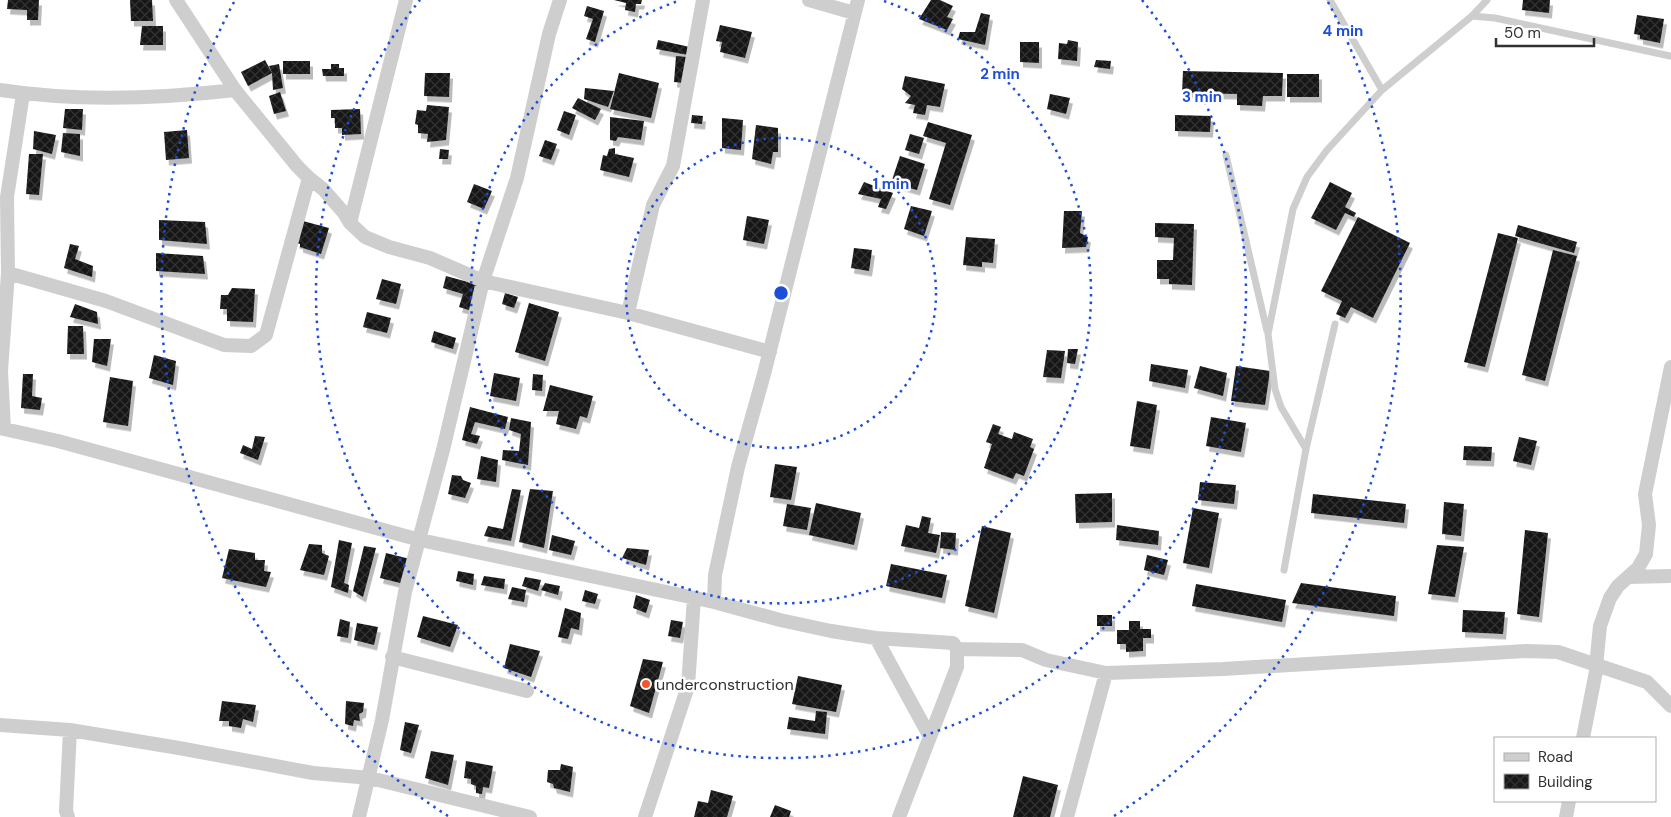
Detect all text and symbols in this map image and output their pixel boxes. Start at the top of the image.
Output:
scale bar [1496,15,1594,47]
text: 4 min [1323,21,1363,41]
text: 50 m [1504,23,1541,43]
text: 2 min [980,64,1020,84]
text: 3 min [1182,87,1222,107]
text: 1 min [873,174,909,194]
centre of rings [772,284,790,302]
place label: underconstruction [656,674,794,695]
marker: underconstruction [640,678,652,690]
legend [1494,737,1656,802]
text: Road [1538,747,1573,767]
text: Building [1538,772,1593,792]

